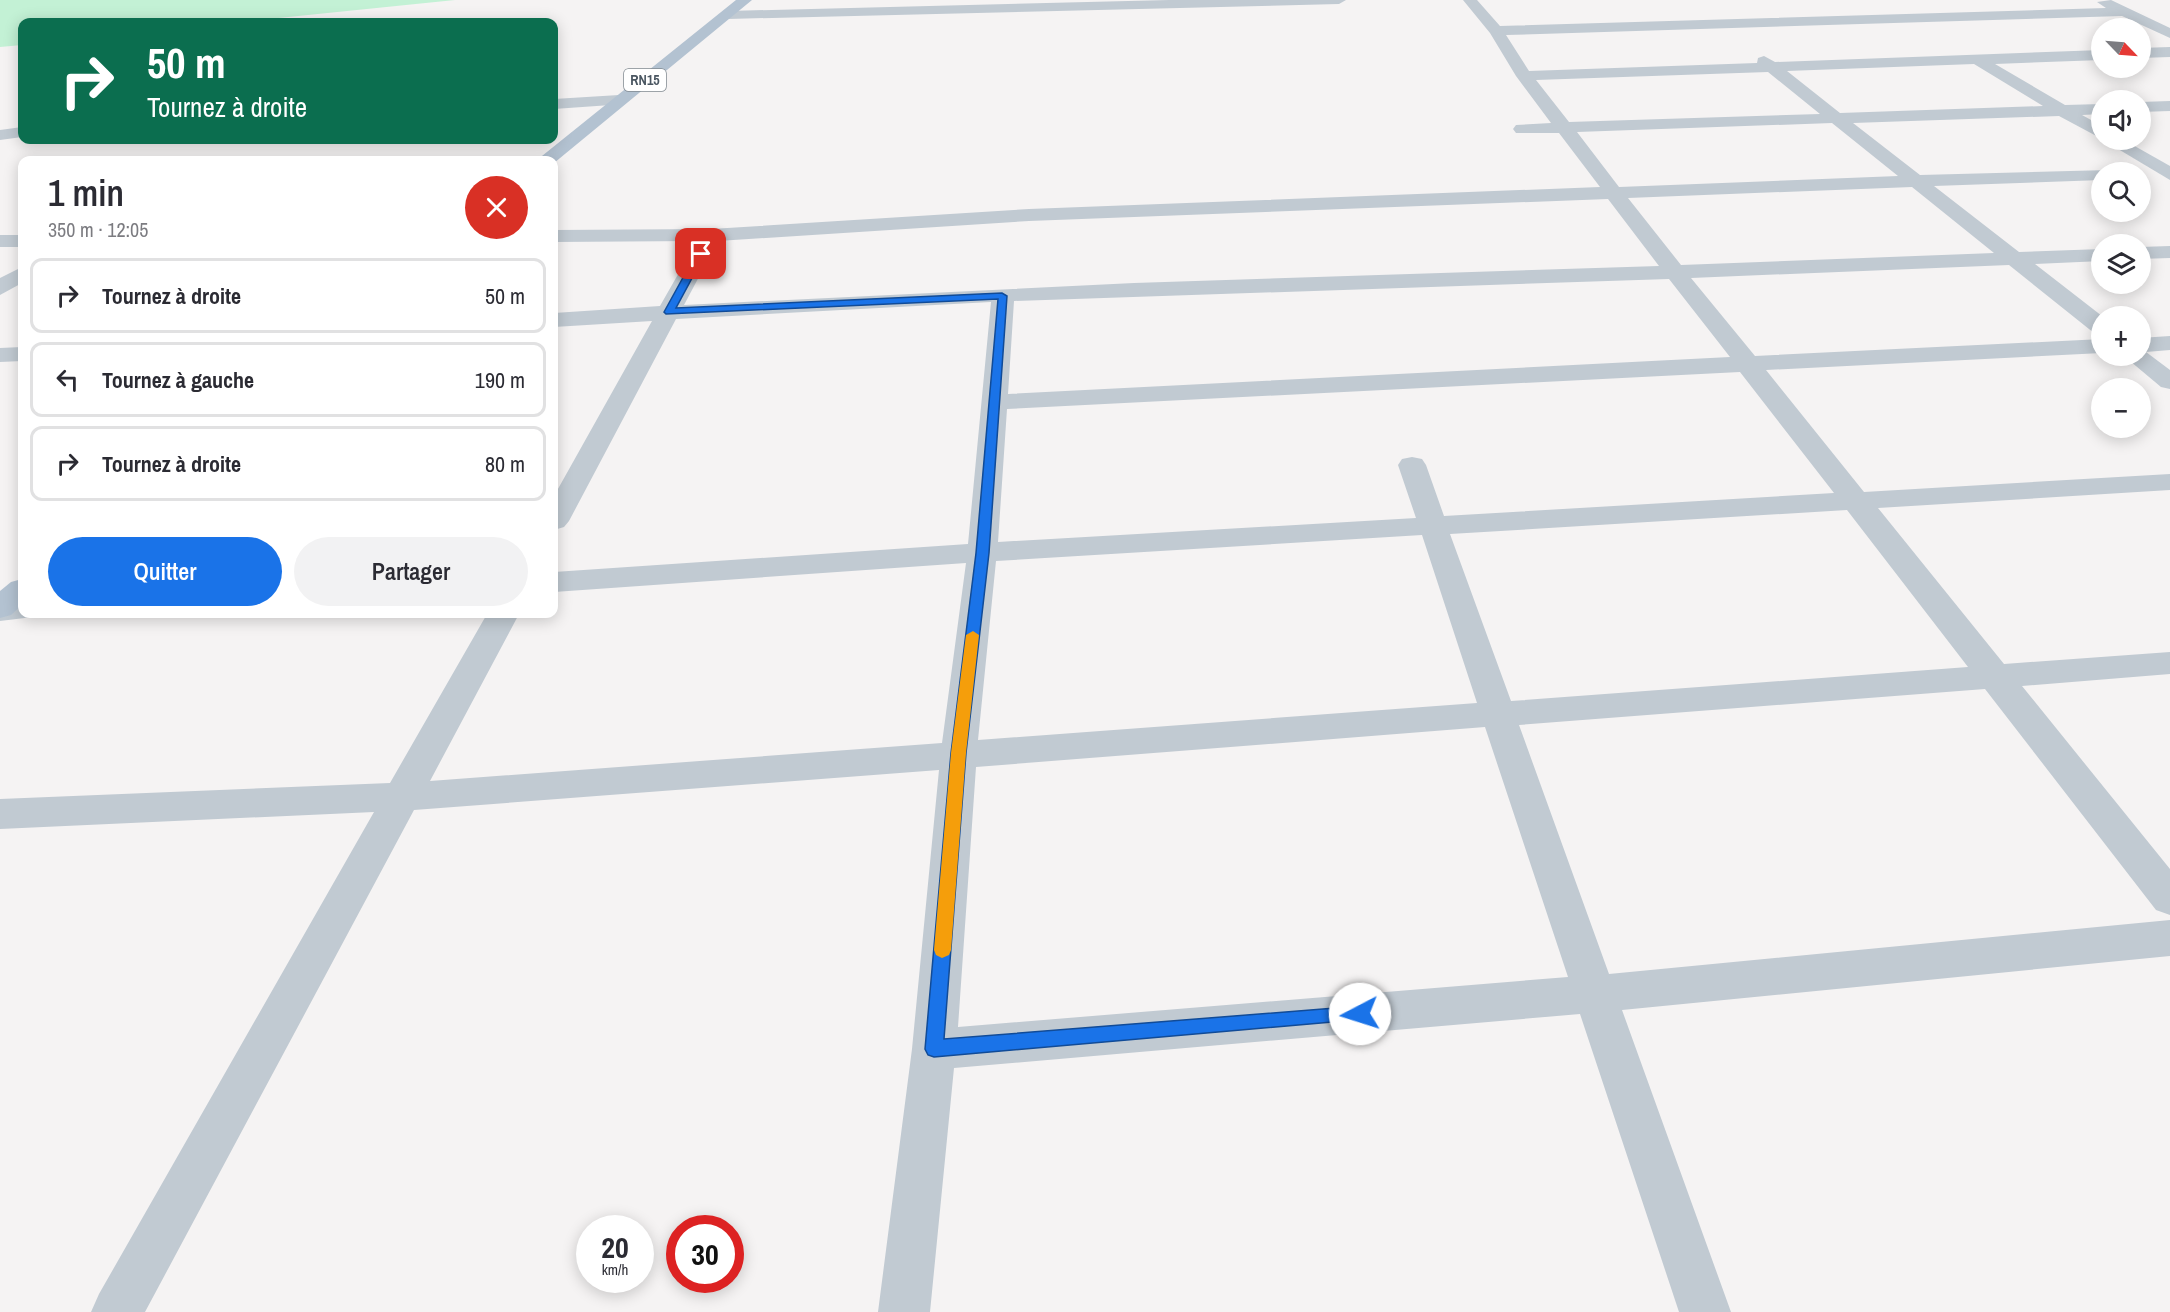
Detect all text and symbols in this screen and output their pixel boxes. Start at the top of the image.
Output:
north arrow [2091,18,2151,78]
map controls [2091,18,2151,438]
text: 50 m [147,35,226,91]
icon: right [48,42,126,120]
road number: RN15 [624,69,666,91]
text: Tournez à droite [147,89,307,125]
button: sound [2091,90,2151,150]
button: search [2091,162,2151,222]
text: 1 min [48,169,124,217]
button: close [465,176,528,239]
text: 350 m · 12:05 [48,216,148,243]
pin [675,228,726,279]
button: layers [2091,234,2151,294]
icon: arrive [684,237,717,270]
icon: right [51,279,84,312]
text: Tournez à droite [102,281,241,311]
text: 50 m [485,281,525,311]
button: + [2091,306,2151,366]
icon: left [51,363,84,396]
text: Tournez à gauche [102,365,254,395]
text: 190 m [475,365,525,395]
button: − [2091,378,2151,438]
icon: right [51,447,84,480]
text: Tournez à droite [102,449,241,479]
text: 80 m [485,449,525,479]
button: Quitter [48,537,282,606]
button: Partager [294,537,528,606]
position arrow [1328,982,1392,1046]
speed limit sign: 30 [666,1215,744,1293]
text: 20 [601,1227,629,1267]
text: km/h [602,1259,628,1280]

